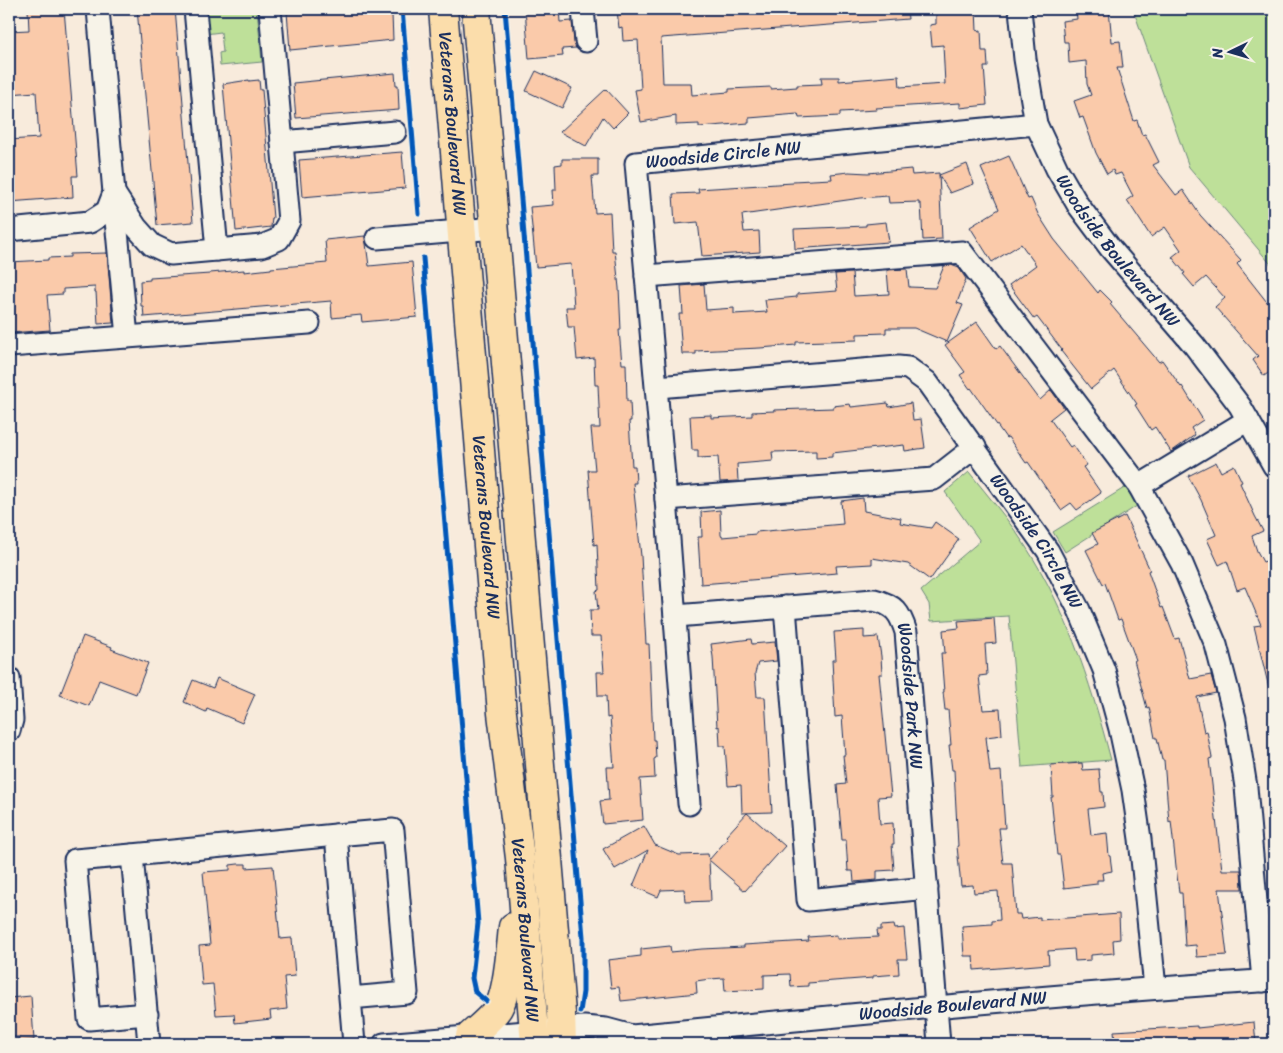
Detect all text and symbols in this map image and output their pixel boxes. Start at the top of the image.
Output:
north arrow [1206,28,1256,78]
street label: Veterans Boulevard NW [429,30,476,218]
text: N [1205,47,1231,60]
street label: Woodside Circle NW [644,131,803,178]
street label: Woodside Boulevard NW [1047,168,1189,336]
street label: Veterans Boulevard NW [463,434,510,621]
street label: Woodside Circle NW [981,467,1092,616]
street label: Woodside Park NW [888,618,933,771]
street label: Veterans Boulevard NW [502,836,549,1024]
street label: Woodside Boulevard NW [857,981,1049,1030]

